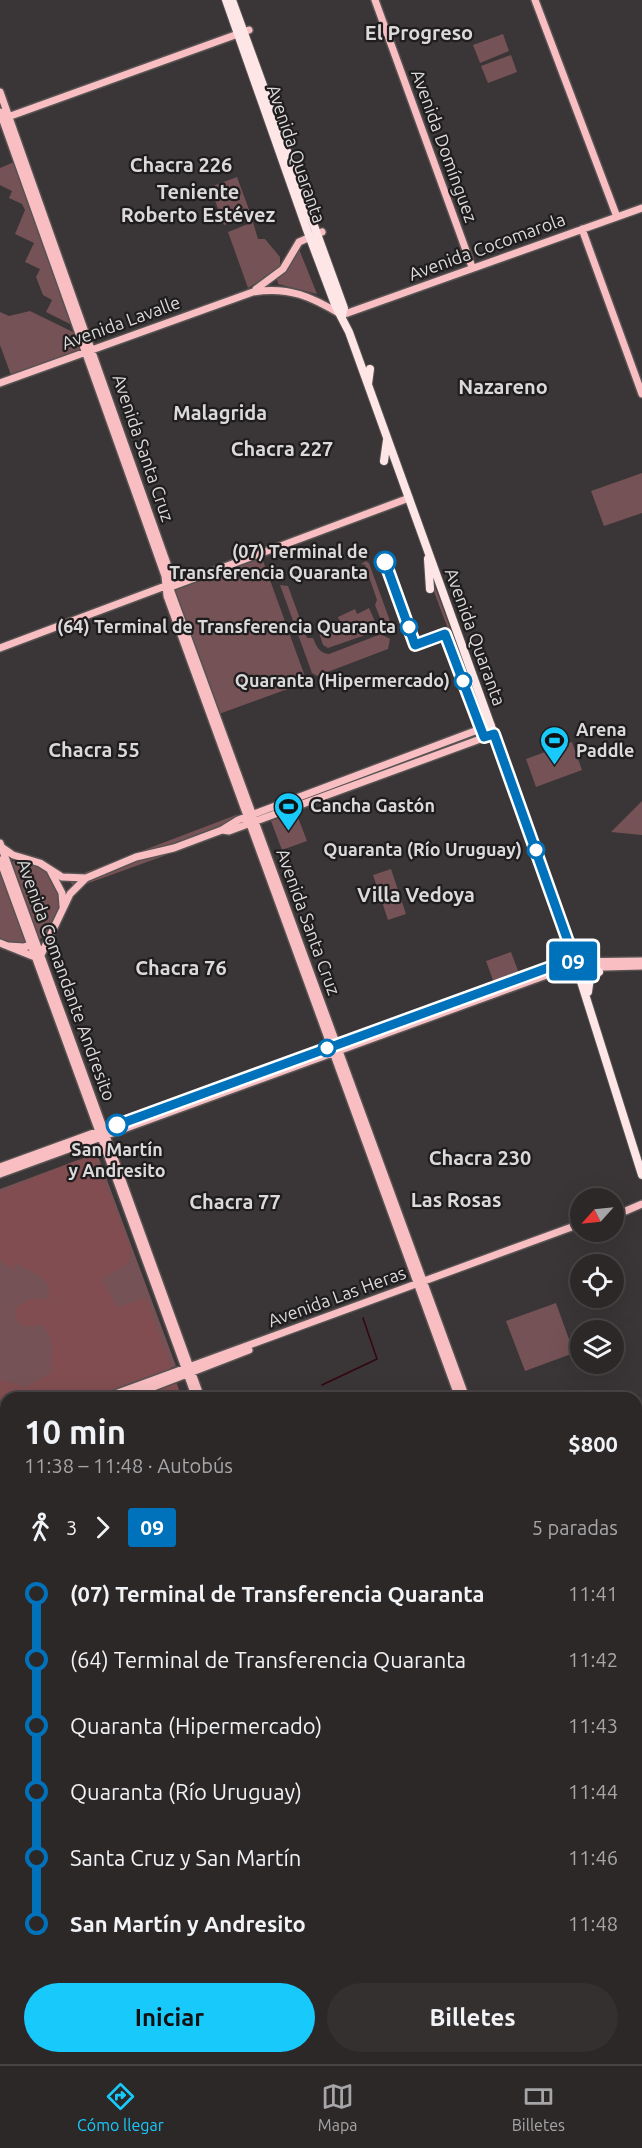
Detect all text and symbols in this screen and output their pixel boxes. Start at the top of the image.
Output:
district label: El Progreso [365,21,473,44]
street label: Avenida Domínguez [408,67,482,225]
street label: Avenida Quaranta [263,82,330,226]
district label: Chacra 226 [130,153,232,176]
district label: Teniente Roberto Estévez [121,180,275,226]
street label: Avenida Cocomarola [406,208,568,284]
street label: Avenida Lavalle [59,291,183,353]
street label: Avenida Santa Cruz [109,371,179,524]
district label: Nazareno [458,375,548,398]
district label: Malagrida [173,401,267,424]
district label: Chacra 227 [231,437,333,460]
place label: (07) Terminal de Transferencia Quaranta [169,541,368,582]
marker: (07) Terminal de Transferencia Quaranta [374,551,396,573]
street label: Avenida Quaranta [441,565,510,708]
place label: (64) Terminal de Transferencia Quaranta [57,616,396,637]
marker: (64) Terminal de Transferencia Quaranta [400,618,418,636]
place label: Quaranta (Hipermercado) [235,670,450,691]
marker: Quaranta (Hipermercado) [454,672,472,690]
place label: Arena Paddle [576,719,634,760]
sports icon: Arena Paddle [539,724,571,766]
district label: Chacra 55 [48,738,140,761]
sports icon: Cancha Gastón [273,790,305,832]
place label: Cancha Gastón [310,795,435,815]
place label: Quaranta (Río Uruguay) [323,839,522,860]
marker: Quaranta (Río Uruguay) [527,841,545,859]
street label: Avenida Santa Cruz [273,846,345,998]
street label: Avenida Comandante Andresito [14,856,120,1103]
district label: Villa Vedoya [357,883,475,906]
line badge: 09 [546,942,600,980]
text: 09 [561,949,585,973]
district label: Chacra 76 [135,956,227,979]
unlabelled marker [318,1039,336,1057]
marker: San Martín y Andresito [106,1114,128,1136]
place label: San Martín y Andresito [68,1139,166,1180]
district label: Chacra 230 [429,1146,531,1169]
district label: Las Rosas [411,1188,501,1211]
north arrow [570,1188,624,1242]
map controls [570,1188,624,1374]
district label: Chacra 77 [189,1190,281,1213]
button: locate [570,1254,624,1308]
street label: Avenida Las Heras [265,1262,409,1330]
button: layers [570,1320,624,1374]
text: 10 min [24,1413,126,1450]
text: $800 [568,1431,618,1456]
text: 11:38 – 11:48 · Autobús [24,1454,233,1477]
icon: walk [24,1511,57,1544]
icon: forward [86,1511,119,1544]
text: 09 [140,1515,164,1539]
text: 3 [66,1516,77,1539]
text: 5 paradas [532,1516,618,1539]
text: (07) Terminal de Transferencia Quaranta [70,1581,484,1606]
text: 11:41 [568,1582,618,1605]
text: (64) Terminal de Transferencia Quaranta [70,1647,466,1672]
text: 11:42 [568,1648,618,1671]
text: Quaranta (Hipermercado) [70,1713,322,1738]
text: 11:43 [568,1714,618,1737]
text: Quaranta (Río Uruguay) [70,1779,302,1804]
text: 11:44 [568,1780,618,1803]
text: Santa Cruz y San Martín [70,1845,301,1870]
text: 11:46 [568,1846,618,1869]
text: San Martín y Andresito [70,1911,306,1936]
text: 11:48 [568,1912,618,1935]
button: Iniciar [24,1983,315,2052]
button: Billetes [327,1983,618,2052]
tab: Cómo llegar [77,2080,164,2134]
tab: Mapa [318,2080,358,2134]
tab: Billetes [512,2080,565,2134]

